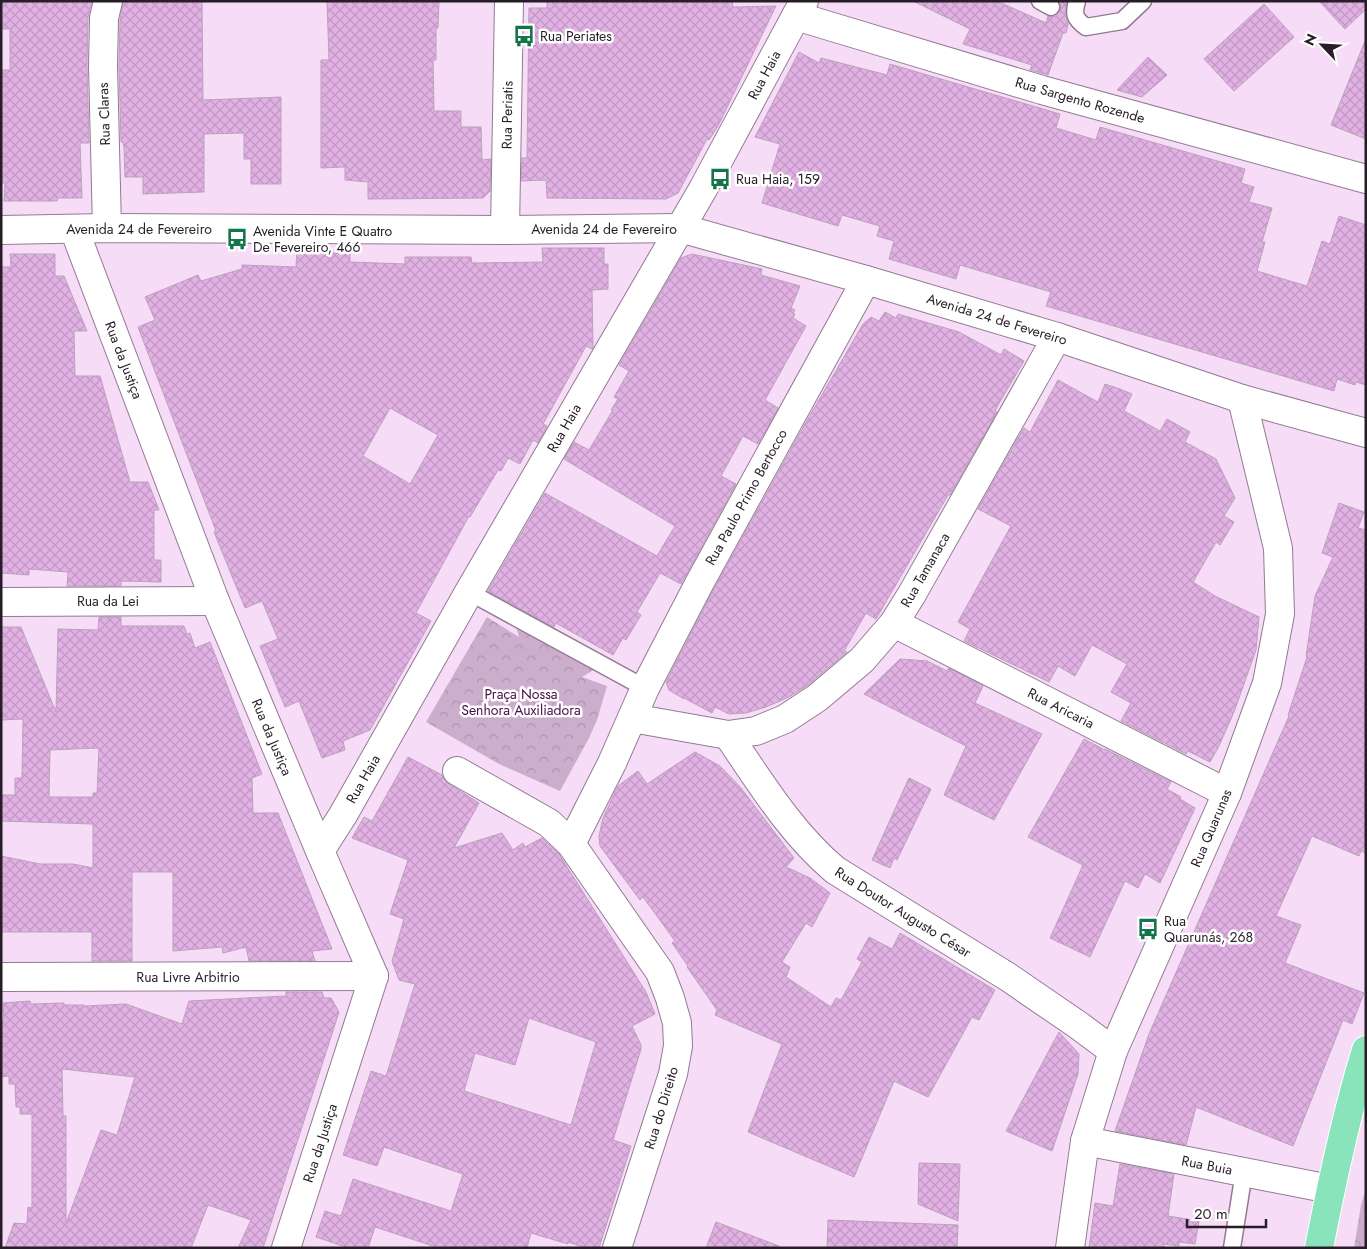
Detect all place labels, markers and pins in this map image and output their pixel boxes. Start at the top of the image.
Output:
bus stop icon: Rua Periates [511,23,537,49]
place label: Rua Periates [540,26,612,46]
bus stop icon: Rua Haia, 159 [707,166,733,192]
place label: Rua Haia, 159 [736,169,820,189]
place label: Avenida Vinte E Quatro De Fevereiro, 466 [253,221,393,257]
bus stop icon: Avenida Vinte E Quatro De Fevereiro, 466 [224,226,250,252]
place label: Rua Quarunás, 268 [1164,911,1253,947]
bus stop icon: Rua Quarunás, 268 [1135,916,1161,942]

